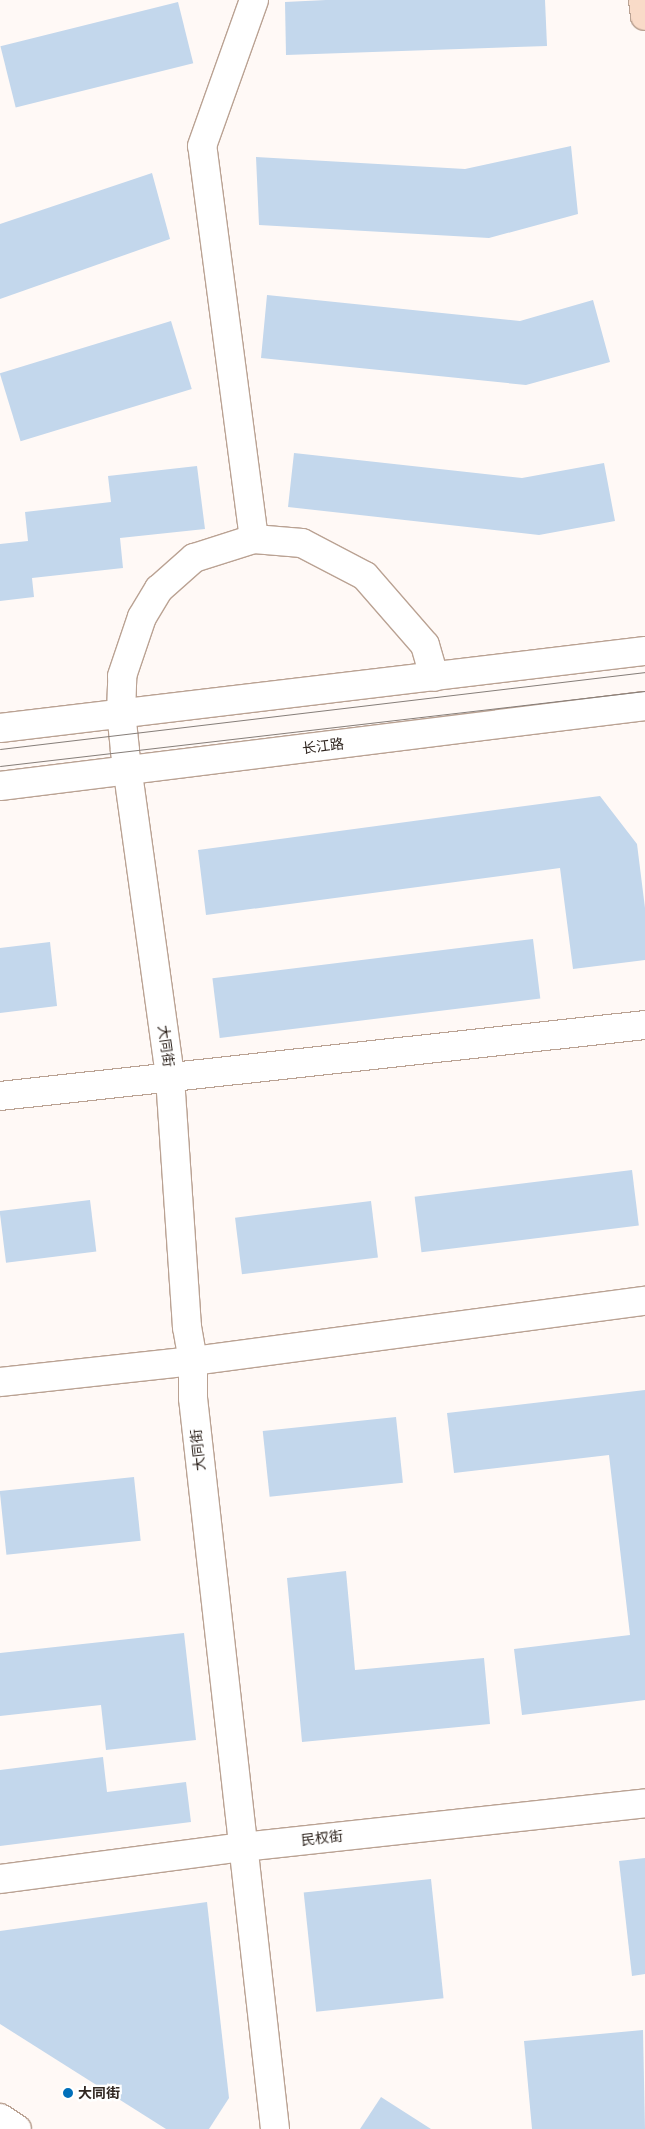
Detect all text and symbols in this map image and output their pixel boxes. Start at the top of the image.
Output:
street label: 长江路 [301,735,345,757]
street label: 大同街 [155,1024,177,1068]
street label: 大同街 [187,1428,209,1472]
street label: 民权街 [300,1827,344,1849]
place label: 大同街 [78,2085,120,2101]
marker: 大同街 [62,2087,74,2099]

